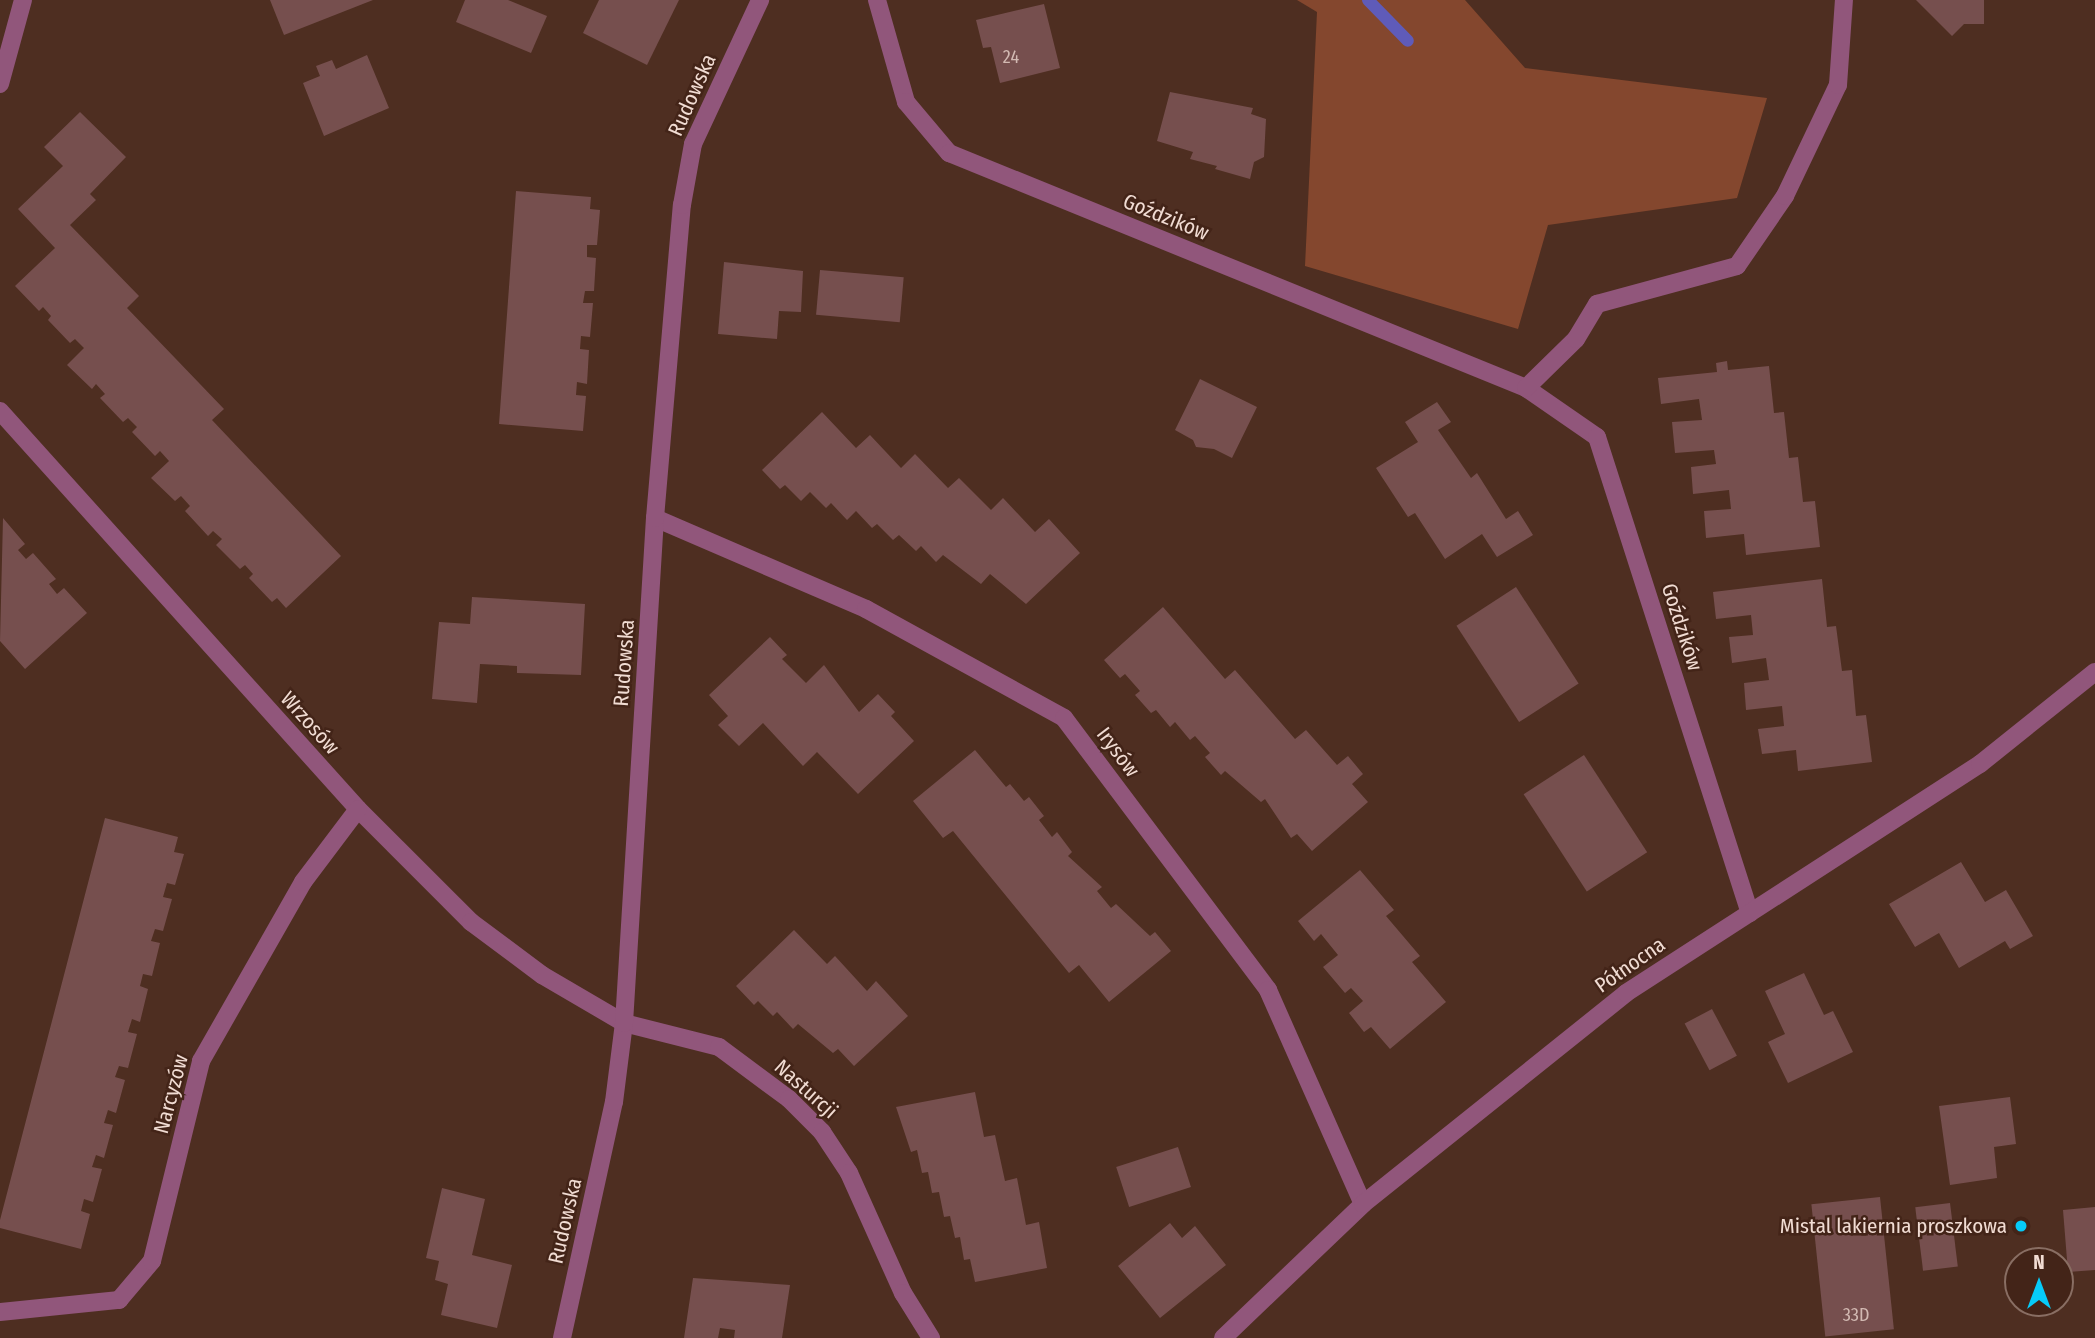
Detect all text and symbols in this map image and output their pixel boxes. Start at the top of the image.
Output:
house number: 24 [1003,46,1019,68]
street label: Rudowska [663,50,721,140]
street label: Goździków [1119,188,1213,246]
street label: Goździków [1656,580,1708,674]
street label: Rudowska [608,619,640,707]
street label: Wrzosów [275,686,345,760]
street label: Irysów [1091,722,1145,782]
street label: Północna [1590,932,1670,998]
street label: Narcyzów [148,1052,194,1136]
street label: Nasturcji [769,1054,843,1124]
street label: Rudowska [543,1176,587,1266]
place label: Mistal lakiernia proszkowa [1780,1213,2007,1239]
marker: Mistal lakiernia proszkowa [2013,1218,2029,1234]
north arrow [2004,1247,2074,1317]
text: N [2033,1251,2045,1274]
house number: 33D [1843,1304,1869,1326]

